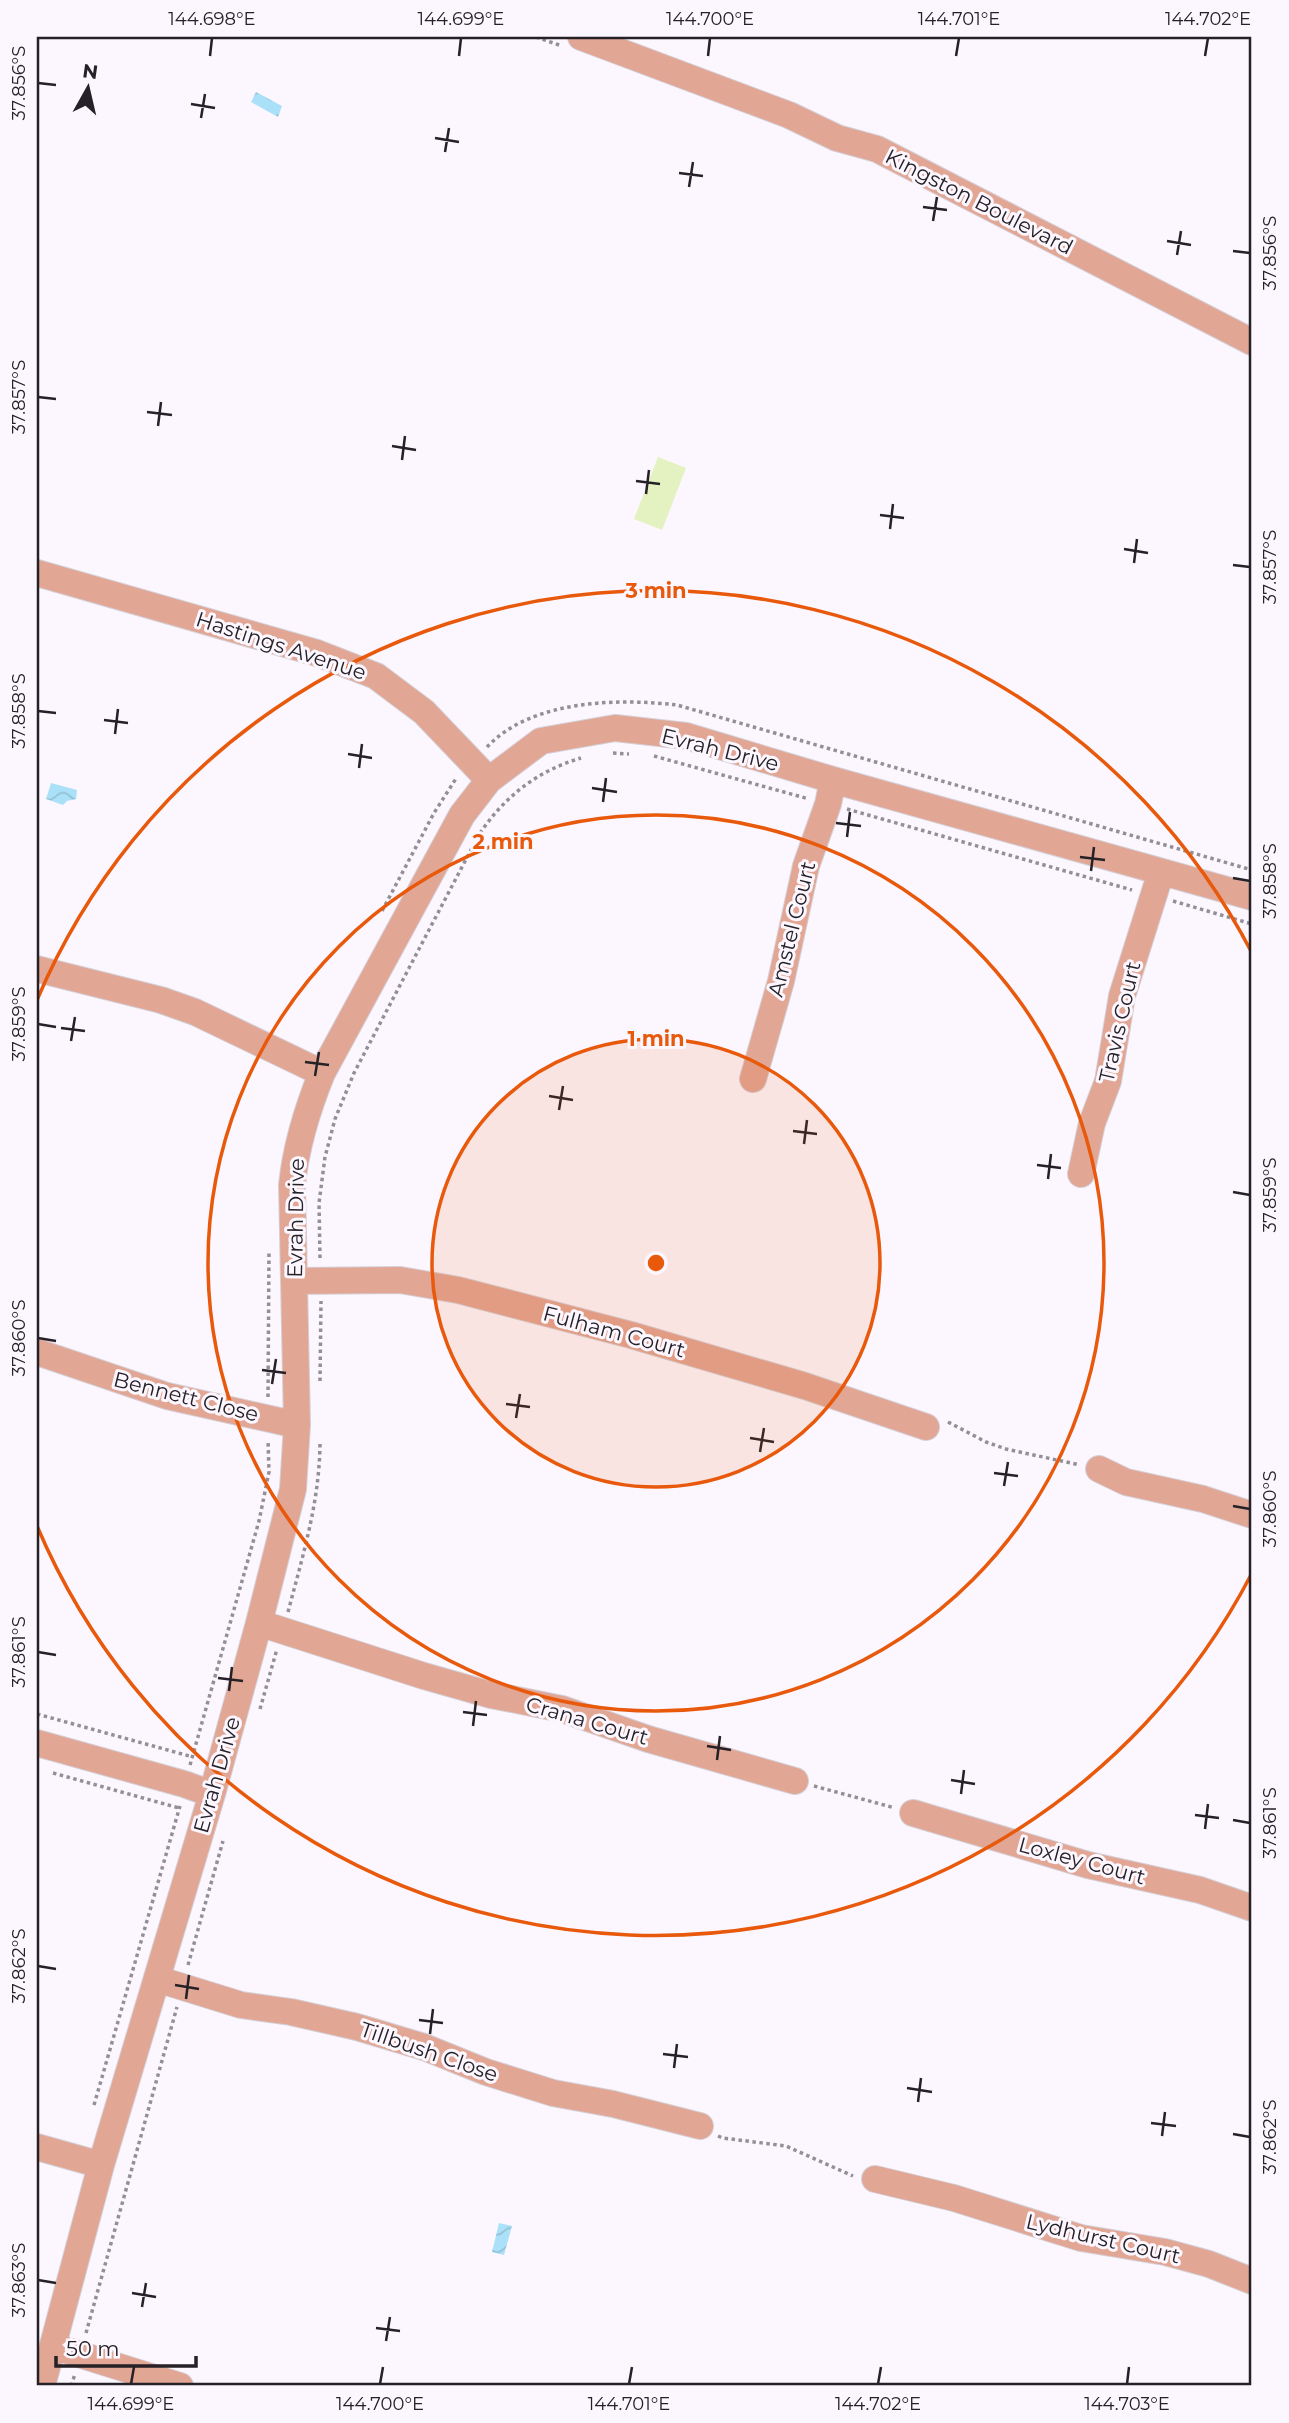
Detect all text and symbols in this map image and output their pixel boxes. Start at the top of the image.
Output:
text: 144.698°E [168,8,256,30]
text: 144.699°E [418,8,504,30]
text: 144.700°E [666,8,754,30]
text: 144.701°E [918,8,1000,30]
text: 144.702°E [1165,8,1251,30]
text: 37.856°S [8,46,30,120]
north arrow [52,52,122,122]
text: N [81,59,100,84]
street label: Kingston Boulevard [881,143,1077,260]
text: 37.856°S [1259,216,1281,290]
text: 37.857°S [8,360,30,434]
text: 37.857°S [1259,530,1281,604]
text: 3 min [624,578,687,603]
street label: Hastings Avenue [193,606,369,685]
text: 37.858°S [8,673,30,749]
street label: Evrah Drive [659,723,781,776]
text: 2 min [472,829,534,854]
text: 37.858°S [1259,843,1281,919]
street label: Amstel Court [763,859,820,999]
street label: Travis Court [1093,959,1146,1085]
text: 37.859°S [8,986,30,1062]
text: 1 min [627,1026,685,1051]
text: 37.859°S [1259,1157,1281,1233]
street label: Evrah Drive [282,1158,309,1278]
centre of rings [644,1251,668,1275]
text: 37.860°S [8,1300,30,1376]
street label: Fulham Court [540,1301,688,1362]
street label: Bennett Close [111,1366,261,1427]
text: 37.860°S [1259,1471,1281,1547]
text: 37.861°S [8,1616,30,1688]
street label: Crana Court [523,1691,651,1750]
street label: Evrah Drive [188,1714,245,1836]
text: 37.861°S [1259,1787,1281,1859]
street label: Loxley Court [1016,1832,1148,1889]
text: 37.862°S [8,1928,30,2004]
street label: Tillbush Close [357,2016,501,2087]
text: 37.862°S [1259,2099,1281,2175]
street label: Lydhurst Court [1024,2209,1183,2268]
text: 37.863°S [8,2243,30,2317]
scale bar [56,2325,196,2369]
text: 50 m [66,2336,120,2361]
text: 144.699°E [88,2393,174,2415]
text: 144.700°E [336,2393,424,2415]
text: 144.701°E [588,2393,670,2415]
text: 144.702°E [835,2393,921,2415]
text: 144.703°E [1084,2393,1170,2415]

